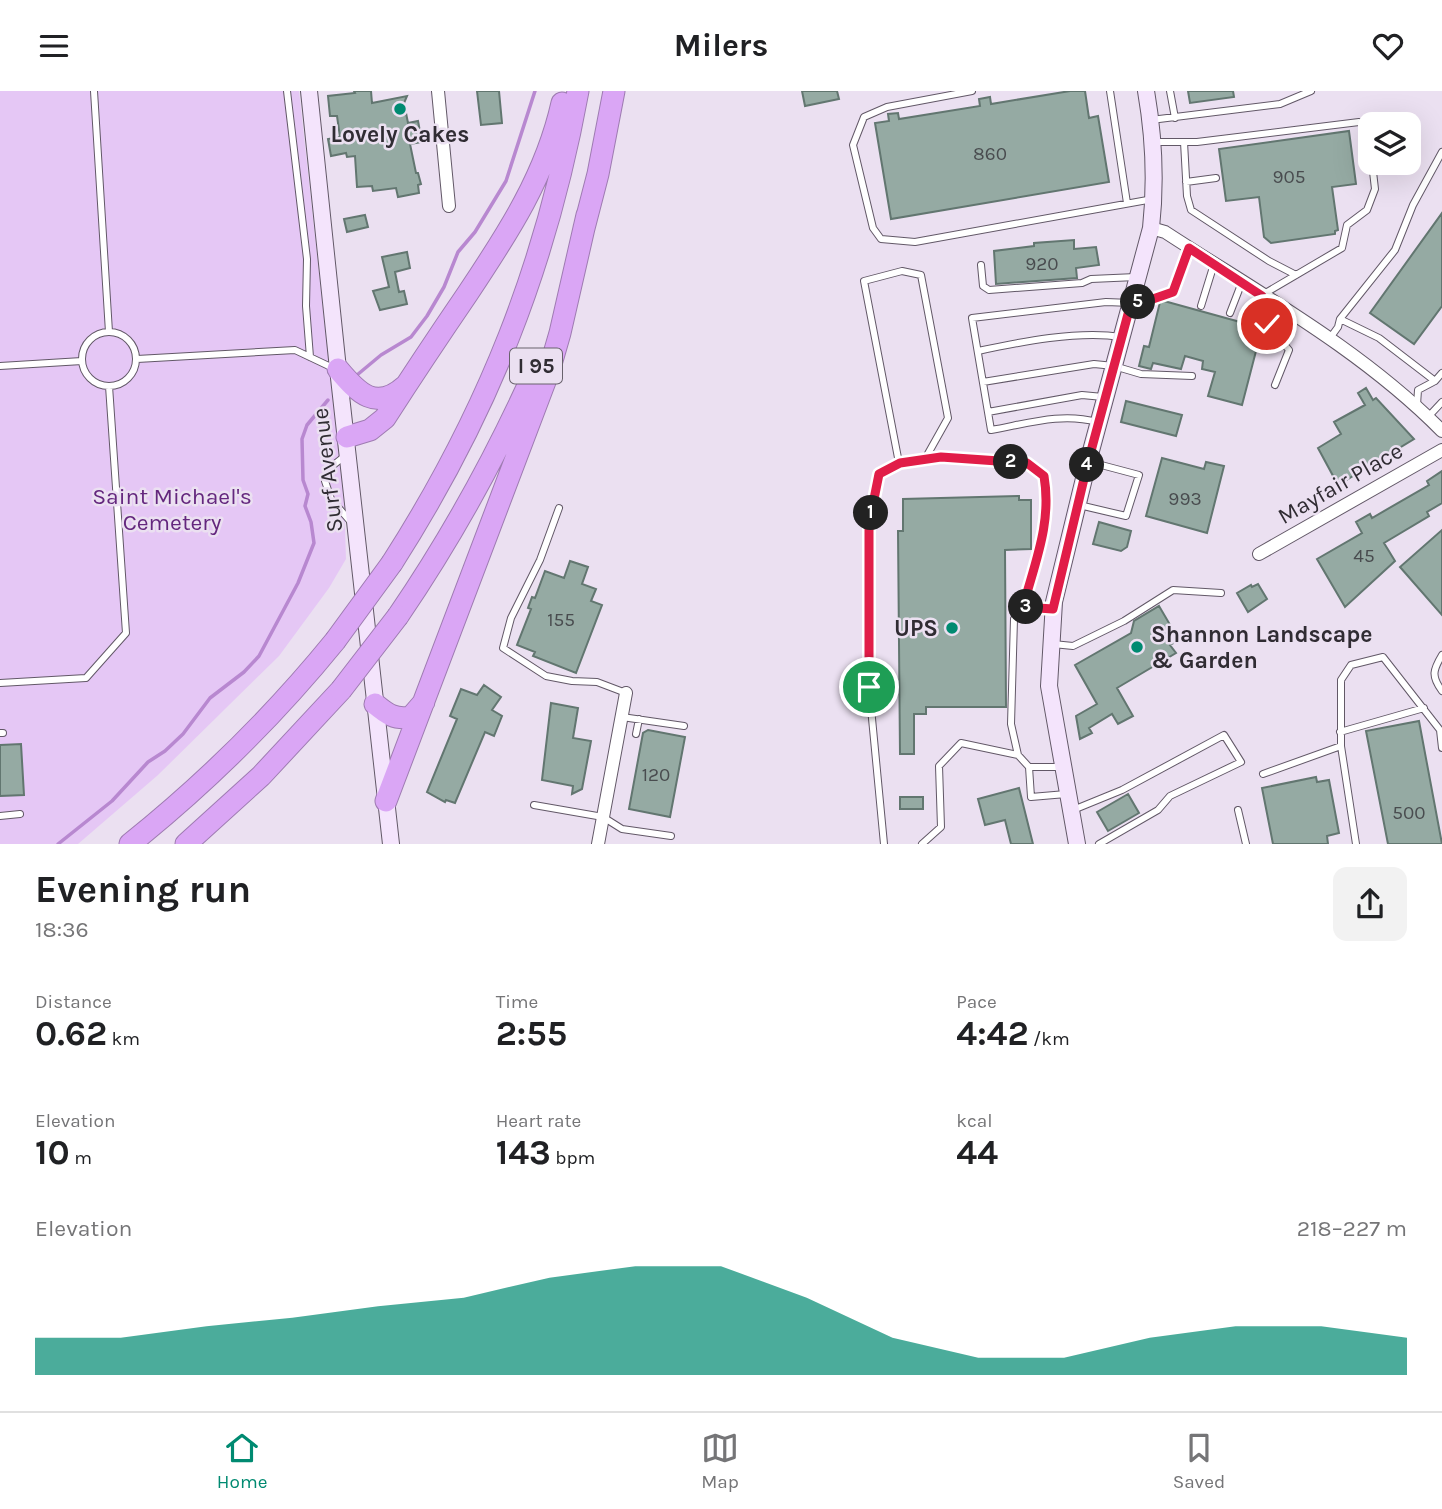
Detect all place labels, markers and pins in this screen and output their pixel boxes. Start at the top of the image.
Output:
marker: Lovely Cakes [392,101,408,117]
place label: Lovely Cakes [331,121,469,148]
pin: 5 [1120,285,1156,319]
pin [1237,294,1297,354]
pin: 2 [993,445,1028,479]
pin: 4 [1070,447,1104,483]
pin: 1 [854,495,888,531]
pin: 3 [1009,589,1044,625]
place label: UPS [894,615,938,642]
marker: UPS [944,620,960,636]
place label: Shannon Landscape & Garden [1151,621,1373,674]
marker: Shannon Landscape & Garden [1129,639,1145,655]
pin [839,657,899,717]

